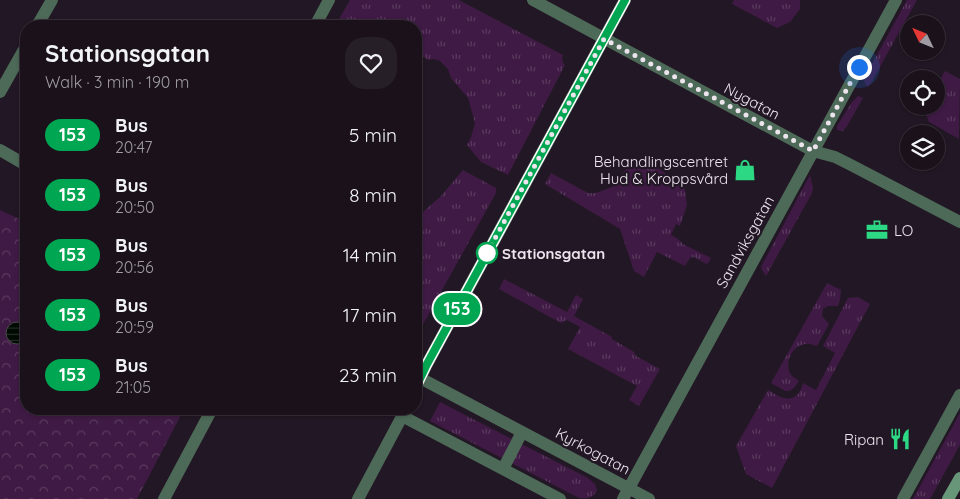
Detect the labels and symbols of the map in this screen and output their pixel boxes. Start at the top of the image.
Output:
north arrow [900,15,945,60]
your location [847,55,872,80]
street label: Nygatan [721,78,783,124]
place label: Behandlingscentret Hud & Kroppsvård [594,152,728,188]
shop icon: Behandlingscentret Hud & Kroppsvård [732,157,758,183]
street label: Sandviksgatan [712,193,778,291]
office icon: LO [864,217,890,243]
place label: LO [894,221,913,240]
marker: Stationsgatan [476,242,498,264]
place label: Stationsgatan [502,244,605,263]
line badge: 153 [428,293,486,325]
street label: Kyrkogatan [552,423,634,479]
restaurant icon: Ripan [887,426,913,452]
place label: Ripan [844,430,884,449]

